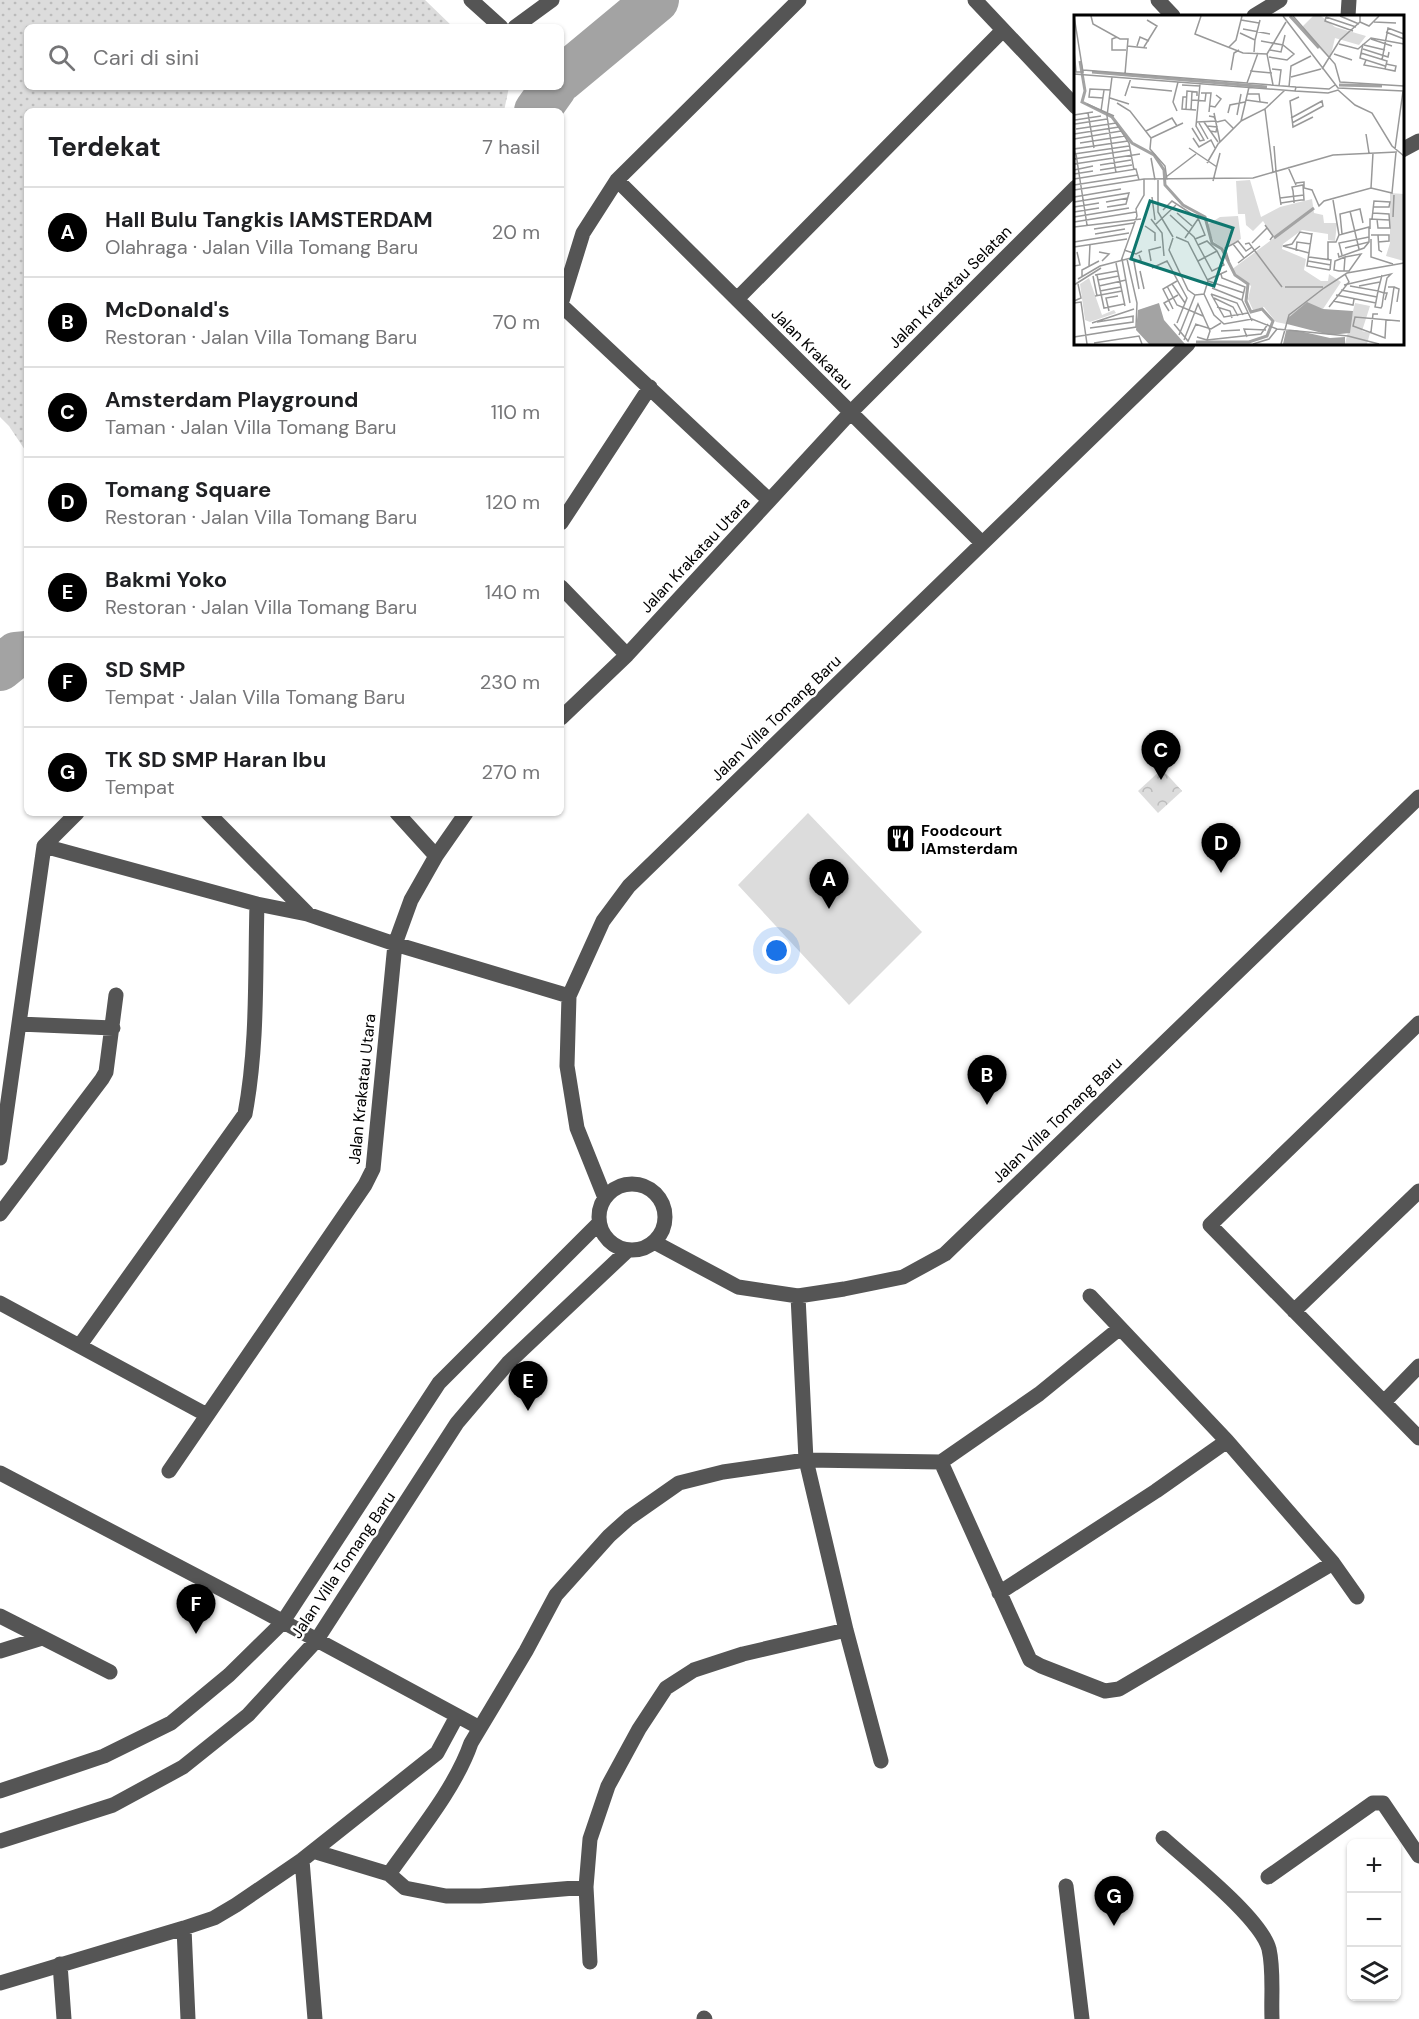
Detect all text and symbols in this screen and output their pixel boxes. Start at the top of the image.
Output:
inset map [1074,15,1404,345]
search box [24,24,564,90]
icon: search [45,41,78,74]
text: Cari di sini [93,43,199,72]
text: Terdekat [48,130,161,164]
text: 7 hasil [482,134,540,160]
text: Hall Bulu Tangkis IAMSTERDAM [105,205,433,234]
text: A [60,219,75,245]
text: 20 m [492,219,540,245]
street label: Jalan Krakatau Selatan [884,221,1016,353]
text: Olahraga · Jalan Villa Tomang Baru [105,234,418,260]
text: McDonald's [105,295,230,324]
street label: Jalan Krakatau [767,304,857,394]
text: B [61,309,74,335]
text: 70 m [493,309,540,335]
text: Restoran · Jalan Villa Tomang Baru [105,324,417,350]
text: Amsterdam Playground [105,385,358,414]
text: C [60,399,75,425]
text: 110 m [491,399,540,425]
text: Taman · Jalan Villa Tomang Baru [105,414,396,440]
text: Tomang Square [105,475,271,504]
text: D [60,489,75,515]
text: 120 m [486,489,540,515]
street label: Jalan Krakatau Utara [636,492,754,618]
text: Restoran · Jalan Villa Tomang Baru [105,504,417,530]
text: Bakmi Yoko [105,565,227,594]
text: E [62,579,73,605]
text: 140 m [485,579,540,605]
text: Restoran · Jalan Villa Tomang Baru [105,594,417,620]
street label: Jalan Villa Tomang Baru [707,650,845,786]
text: SD SMP [105,655,185,684]
text: F [62,669,73,695]
text: 230 m [480,669,540,695]
text: Tempat · Jalan Villa Tomang Baru [105,684,405,710]
pin: C [1142,730,1180,780]
text: TK SD SMP Haran Ibu [105,745,326,774]
text: G [60,759,75,785]
text: 270 m [482,759,540,785]
text: Tempat [105,774,175,800]
place label: Foodcourt IAmsterdam [921,820,1018,859]
restaurant icon: Foodcourt IAmsterdam [884,823,916,855]
pin: D [1202,824,1240,873]
pin: A [810,860,848,909]
your location [762,936,791,965]
street label: Jalan Krakatau Utara [344,1013,380,1165]
street label: Jalan Villa Tomang Baru [988,1053,1126,1187]
pin: B [968,1056,1006,1105]
pin: E [508,1362,548,1411]
street label: Jalan Villa Tomang Baru [286,1487,400,1643]
pin: F [176,1584,216,1634]
map controls [1347,1839,1401,2001]
button: + [1347,1839,1401,1893]
pin: G [1094,1876,1134,1926]
button: − [1347,1893,1401,1947]
button: layers [1347,1947,1401,2001]

